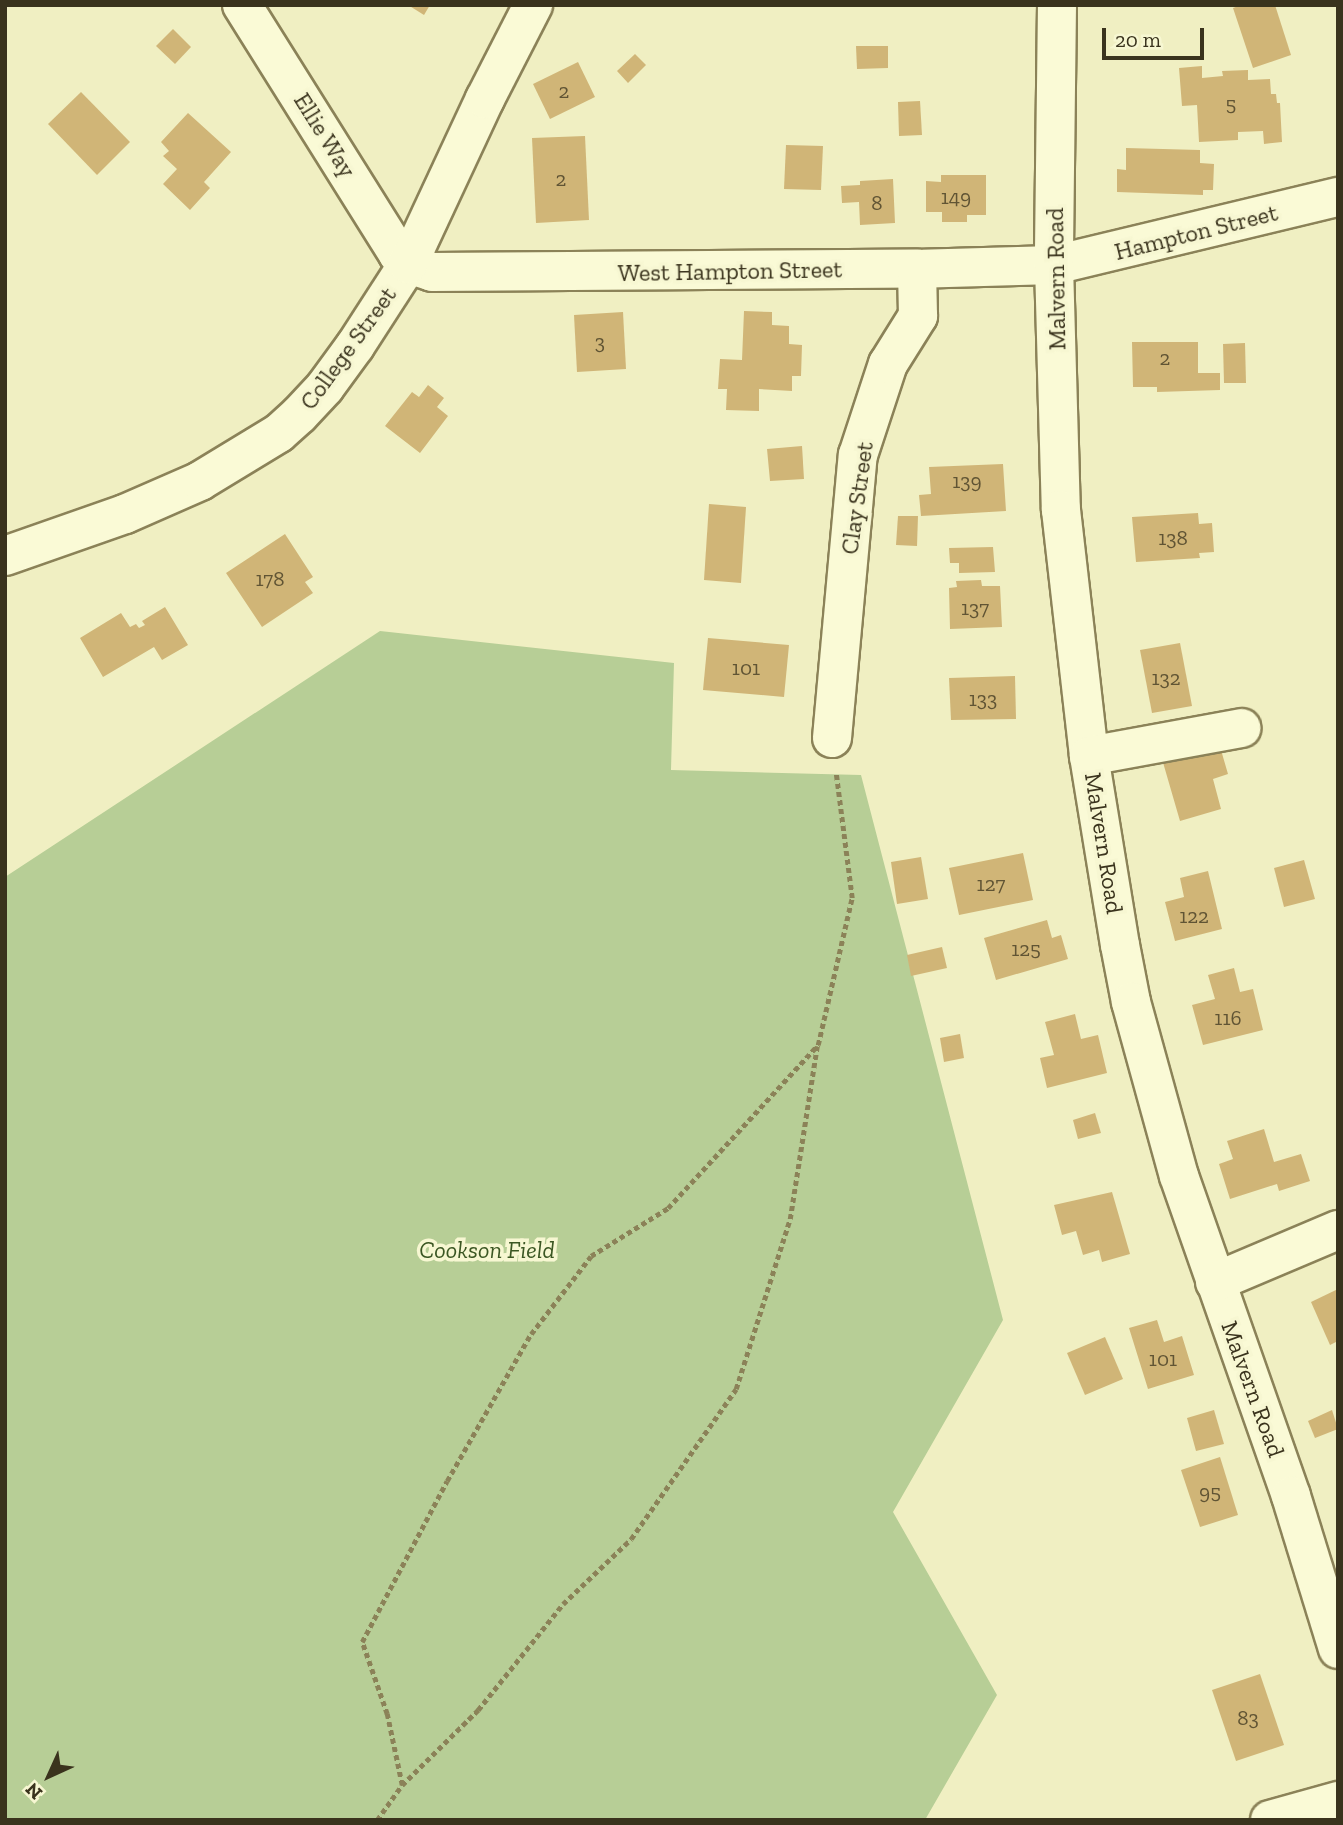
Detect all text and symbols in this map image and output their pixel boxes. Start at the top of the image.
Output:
scale bar [1105,14,1206,58]
text: 20 m [1115,27,1161,52]
house number: 2 [559,78,569,104]
street label: Ellie Way [288,87,362,183]
house number: 5 [1226,91,1236,117]
house number: 2 [556,166,566,192]
house number: 149 [941,184,971,210]
house number: 8 [871,190,883,216]
street label: Hampton Street [1111,198,1281,266]
street label: Malvern Road [1040,207,1072,351]
street label: West Hampton Street [618,255,842,287]
street label: College Street [294,281,402,415]
house number: 3 [595,329,605,355]
house number: 2 [1160,345,1170,371]
street label: Clay Street [835,440,879,556]
house number: 139 [952,468,982,494]
house number: 138 [1158,525,1188,551]
house number: 178 [256,566,284,592]
house number: 137 [961,595,989,621]
house number: 101 [732,655,760,681]
house number: 132 [1151,665,1181,691]
house number: 133 [969,686,997,712]
street label: Malvern Road [1079,770,1129,916]
house number: 127 [977,871,1005,897]
house number: 122 [1179,903,1209,929]
house number: 125 [1011,936,1041,962]
house number: 116 [1214,1005,1242,1031]
park label: Cookson Field [419,1236,555,1264]
street label: Malvern Road [1215,1317,1291,1461]
house number: 101 [1149,1346,1177,1372]
house number: 95 [1199,1479,1221,1505]
house number: 83 [1237,1705,1259,1731]
north arrow [14,1741,84,1811]
text: N [21,1778,47,1804]

